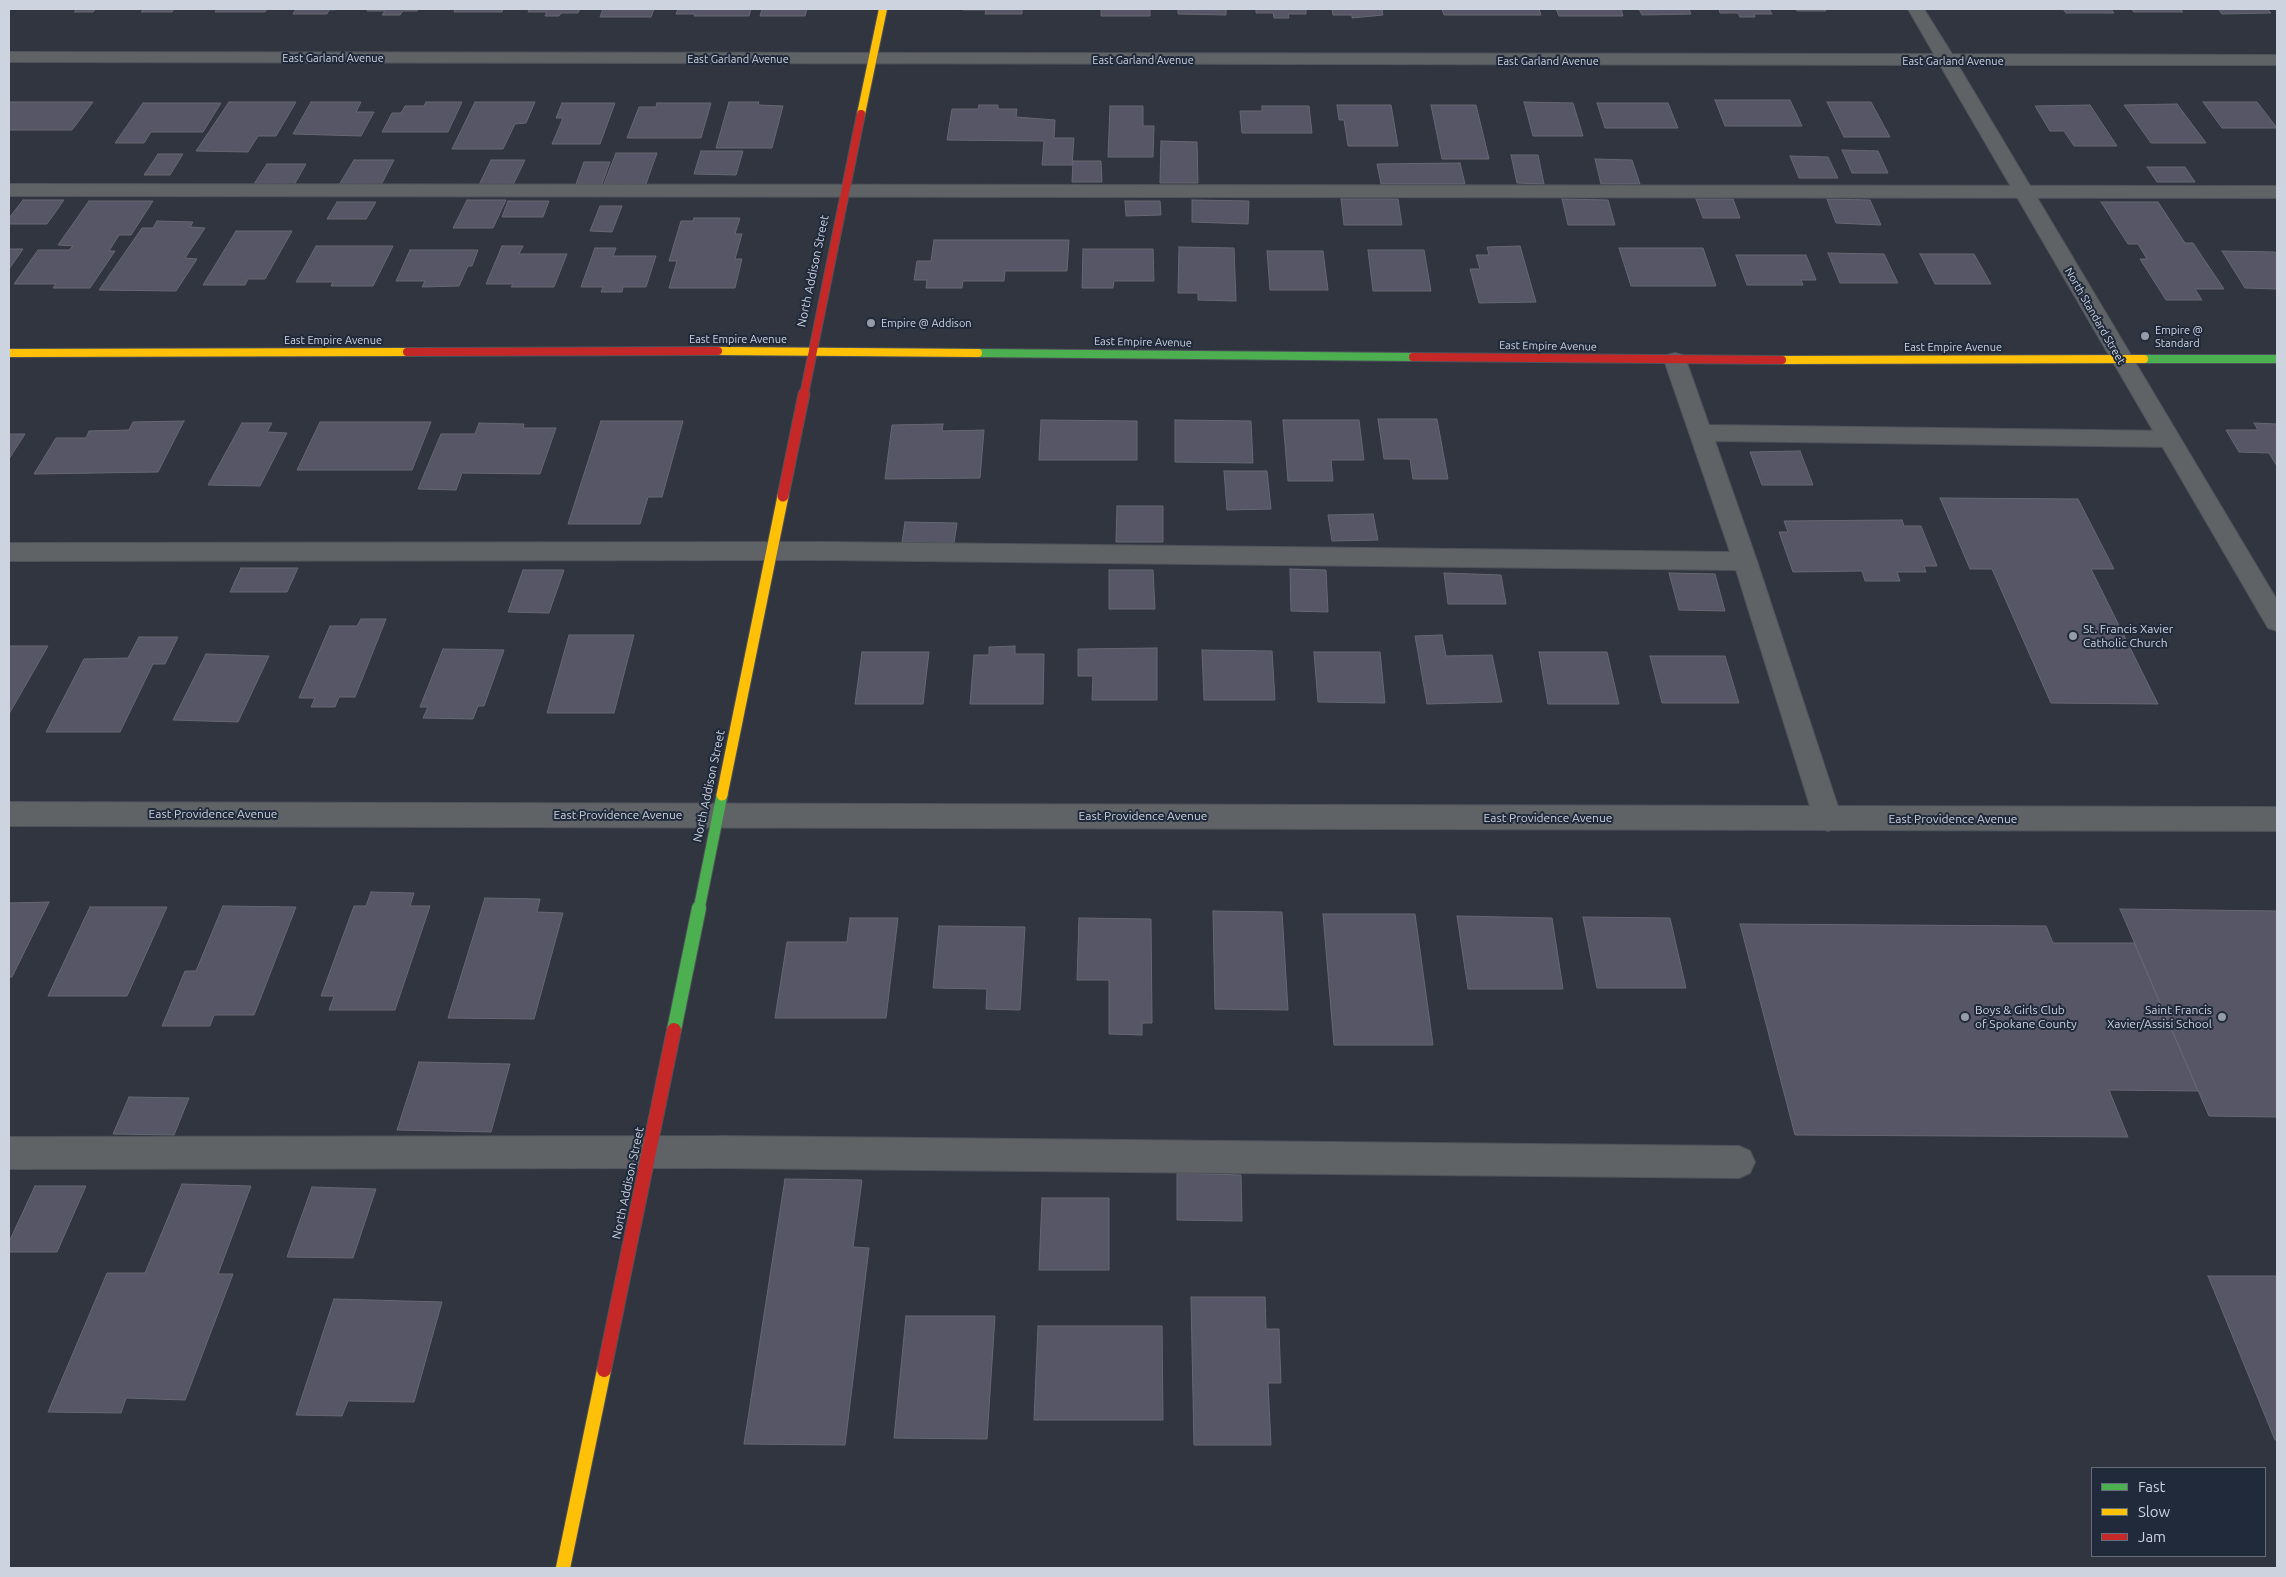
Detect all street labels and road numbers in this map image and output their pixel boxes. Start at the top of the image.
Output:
street label: East Garland Avenue [282,51,384,65]
street label: East Garland Avenue [687,52,789,66]
street label: East Garland Avenue [1092,53,1194,67]
street label: East Garland Avenue [1497,54,1599,68]
street label: East Garland Avenue [1902,54,2004,68]
street label: North Addison Street [794,213,832,329]
street label: North Standard Street [2062,265,2128,367]
street label: East Empire Avenue [689,332,787,346]
street label: East Empire Avenue [284,333,382,347]
street label: East Empire Avenue [1094,335,1192,349]
street label: East Empire Avenue [1499,339,1597,353]
street label: East Empire Avenue [1904,340,2002,354]
street label: North Addison Street [690,728,728,844]
street label: East Providence Avenue [149,807,277,821]
street label: East Providence Avenue [554,808,682,822]
street label: East Providence Avenue [1079,809,1207,823]
street label: East Providence Avenue [1484,811,1612,825]
street label: East Providence Avenue [1889,812,2017,826]
street label: North Addison Street [609,1125,647,1241]

